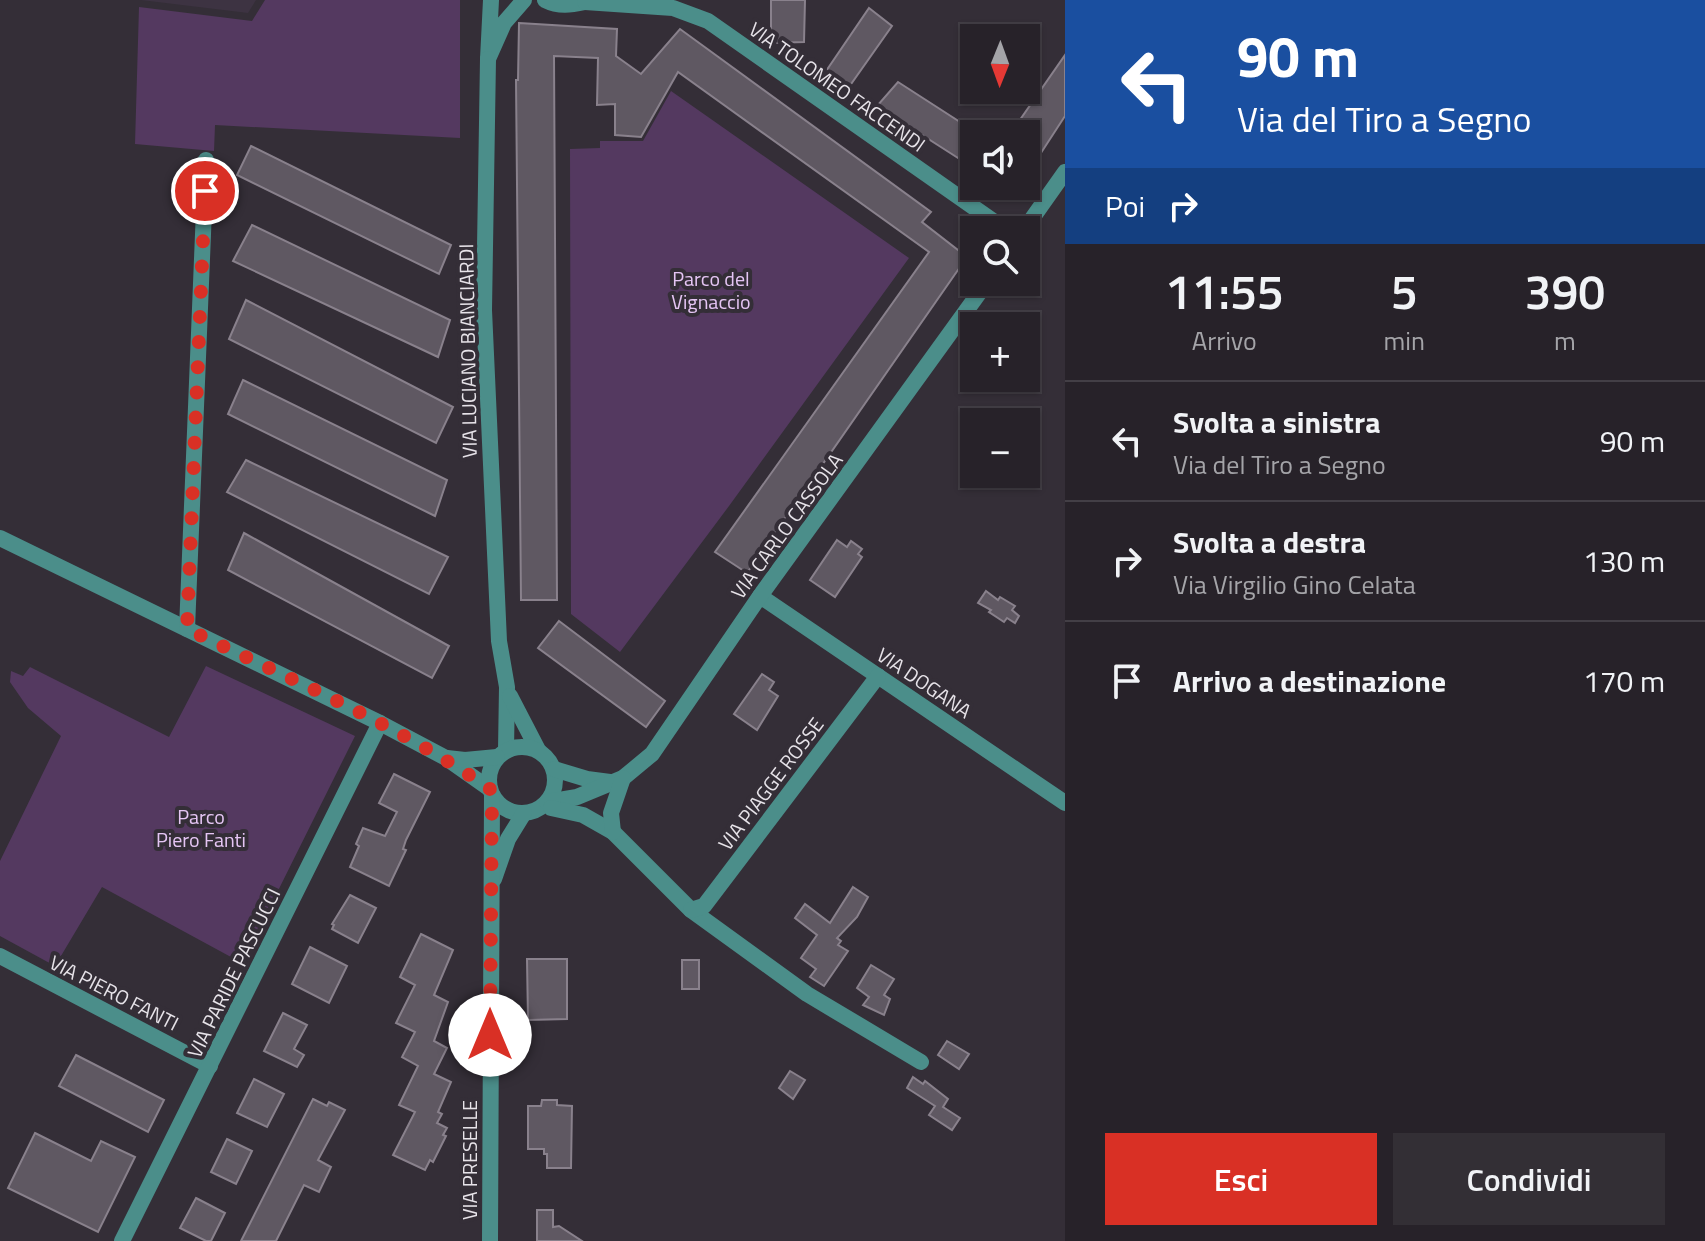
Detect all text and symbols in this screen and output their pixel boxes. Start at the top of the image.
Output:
street label: VIA TOLOMEO FACCENDI [743,14,932,159]
text: 90 m [1237,14,1359,99]
north arrow [960,24,1040,104]
map controls [960,24,1040,488]
icon: left [1105,32,1209,136]
text: Via del Tiro a Segno [1237,91,1532,146]
button: sound [960,120,1040,200]
pin [171,157,239,225]
icon: arrive [183,169,227,213]
text: Poi [1105,183,1145,229]
icon: right [1161,184,1205,228]
button: search [960,216,1040,296]
street label: VIA LUCIANO BIANCIARDI [450,244,485,458]
text: 11:55 [1165,255,1284,328]
text: 5 [1391,255,1418,328]
text: 390 [1525,255,1605,328]
park label: Parco del Vignaccio [671,263,751,317]
button: + [960,312,1040,392]
text: Arrivo [1192,321,1257,360]
text: min [1383,321,1425,360]
text: m [1554,321,1576,360]
text: Svolta a sinistra [1173,399,1381,445]
button: − [960,408,1040,488]
text: 90 m [1600,418,1665,464]
icon: left [1105,419,1149,463]
text: Via del Tiro a Segno [1173,445,1386,484]
street label: VIA CARLO CASSOLA [723,446,850,605]
text: Svolta a destra [1173,519,1366,565]
text: 130 m [1583,538,1665,584]
icon: right [1105,539,1149,583]
text: Via Virgilio Gino Celata [1173,565,1416,604]
street label: VIA DOGANA [871,639,978,726]
text: Arrivo a destinazione [1173,658,1446,704]
text: 170 m [1583,658,1665,704]
icon: arrive [1105,659,1149,703]
street label: VIA PIAGGE ROSSE [710,711,831,857]
park label: Parco Piero Fanti [156,801,246,855]
street label: VIA PARIDE PASCUCCI [179,882,288,1063]
street label: VIA PIERO FANTI [44,947,184,1038]
position arrow [448,993,532,1077]
street label: VIA PRESELLE [454,1100,485,1220]
button: Esci [1105,1133,1377,1225]
button: Condividi [1393,1133,1665,1225]

